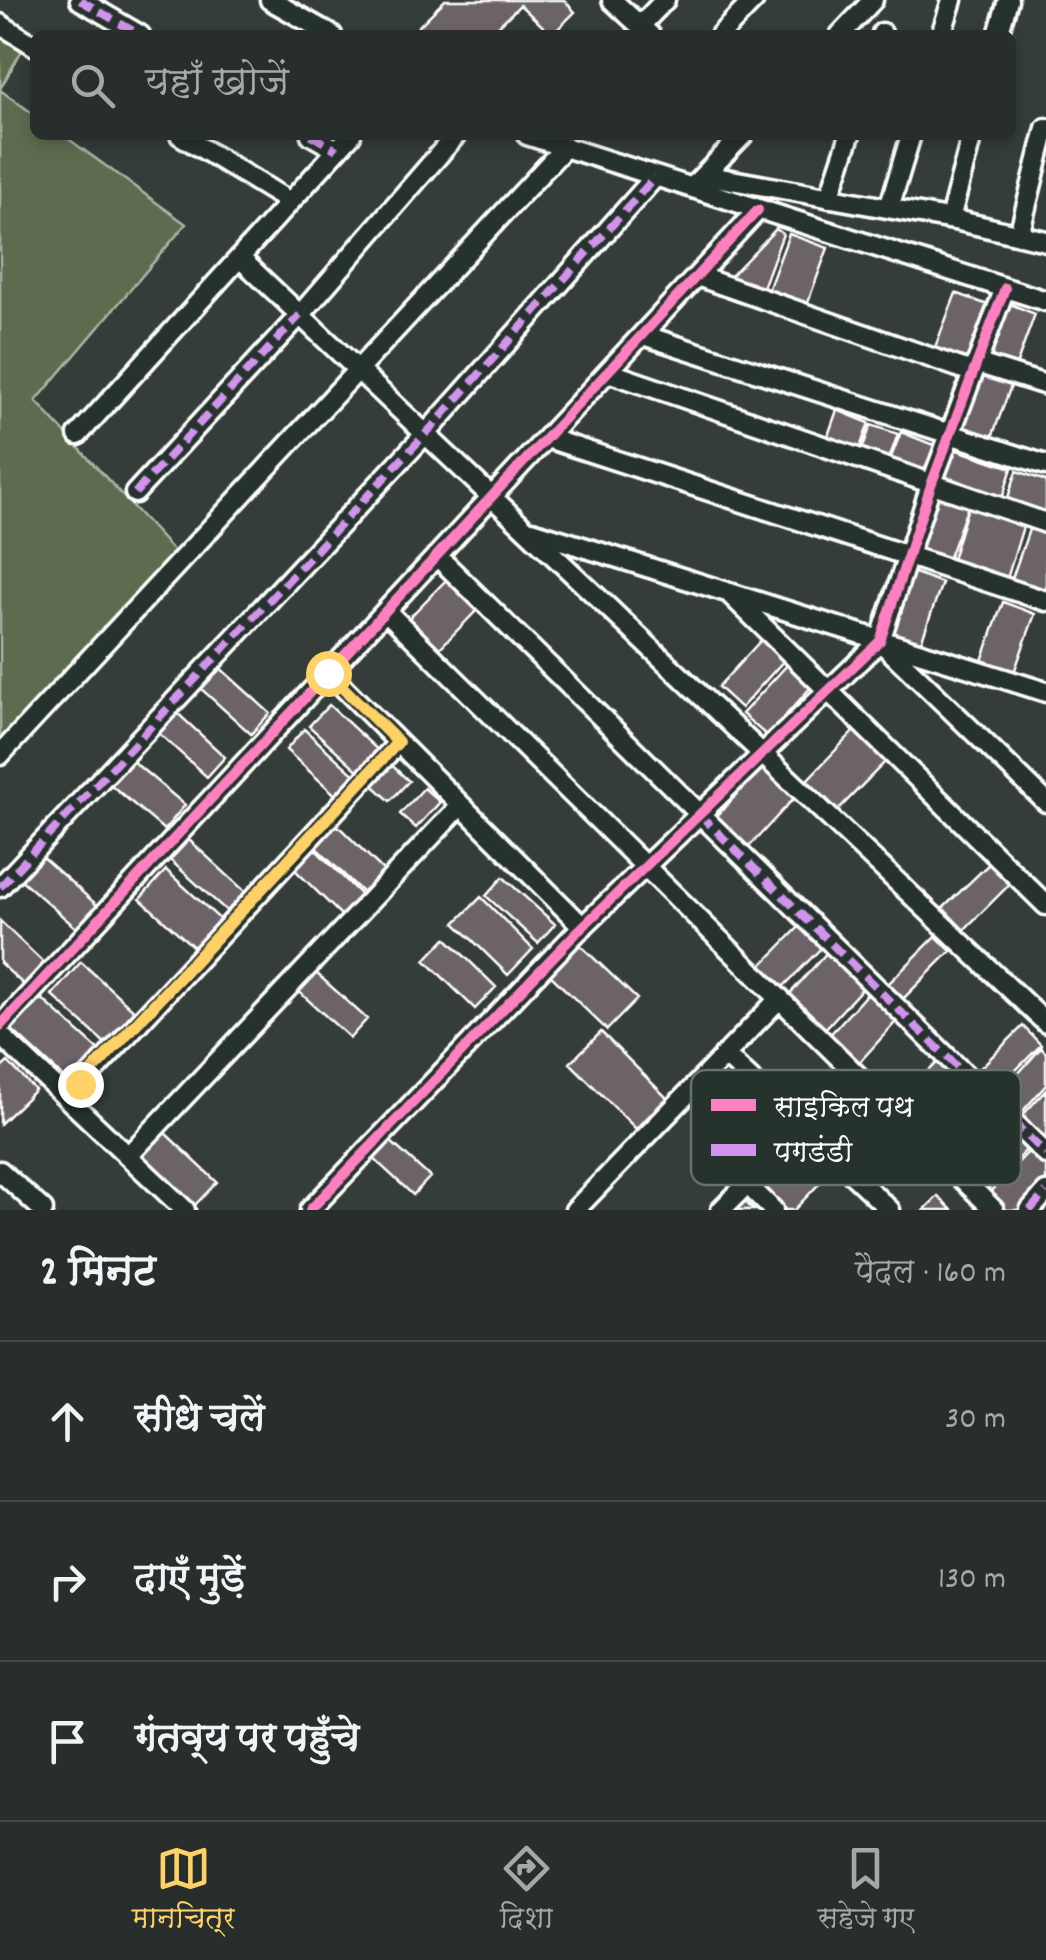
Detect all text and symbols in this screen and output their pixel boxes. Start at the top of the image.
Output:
search box [30,30,1016,140]
icon: search [65,58,120,113]
text: यहाँ खोजें [145,58,289,113]
route start [306,651,352,697]
route end [58,1062,104,1108]
legend [691,1070,1021,1185]
text: साइकिल पथ [773,1090,914,1130]
text: पगडंडी [773,1134,853,1175]
text: 2 मिनट [40,1245,156,1305]
text: पैदल · 160 m [855,1252,1006,1298]
icon: ahead [40,1394,95,1449]
text: सीधे चलें [135,1394,265,1449]
text: 30 m [945,1398,1006,1444]
icon: right [40,1554,95,1609]
text: दाएँ मुड़ें [135,1554,245,1609]
text: 130 m [938,1558,1006,1604]
icon: arrive [40,1714,95,1769]
text: गंतव्य पर पहुँचे [135,1714,360,1769]
tab: मानचित्र [132,1841,235,1941]
tab: दिशा [499,1841,554,1941]
tab: सहेजे गए [817,1841,914,1941]

